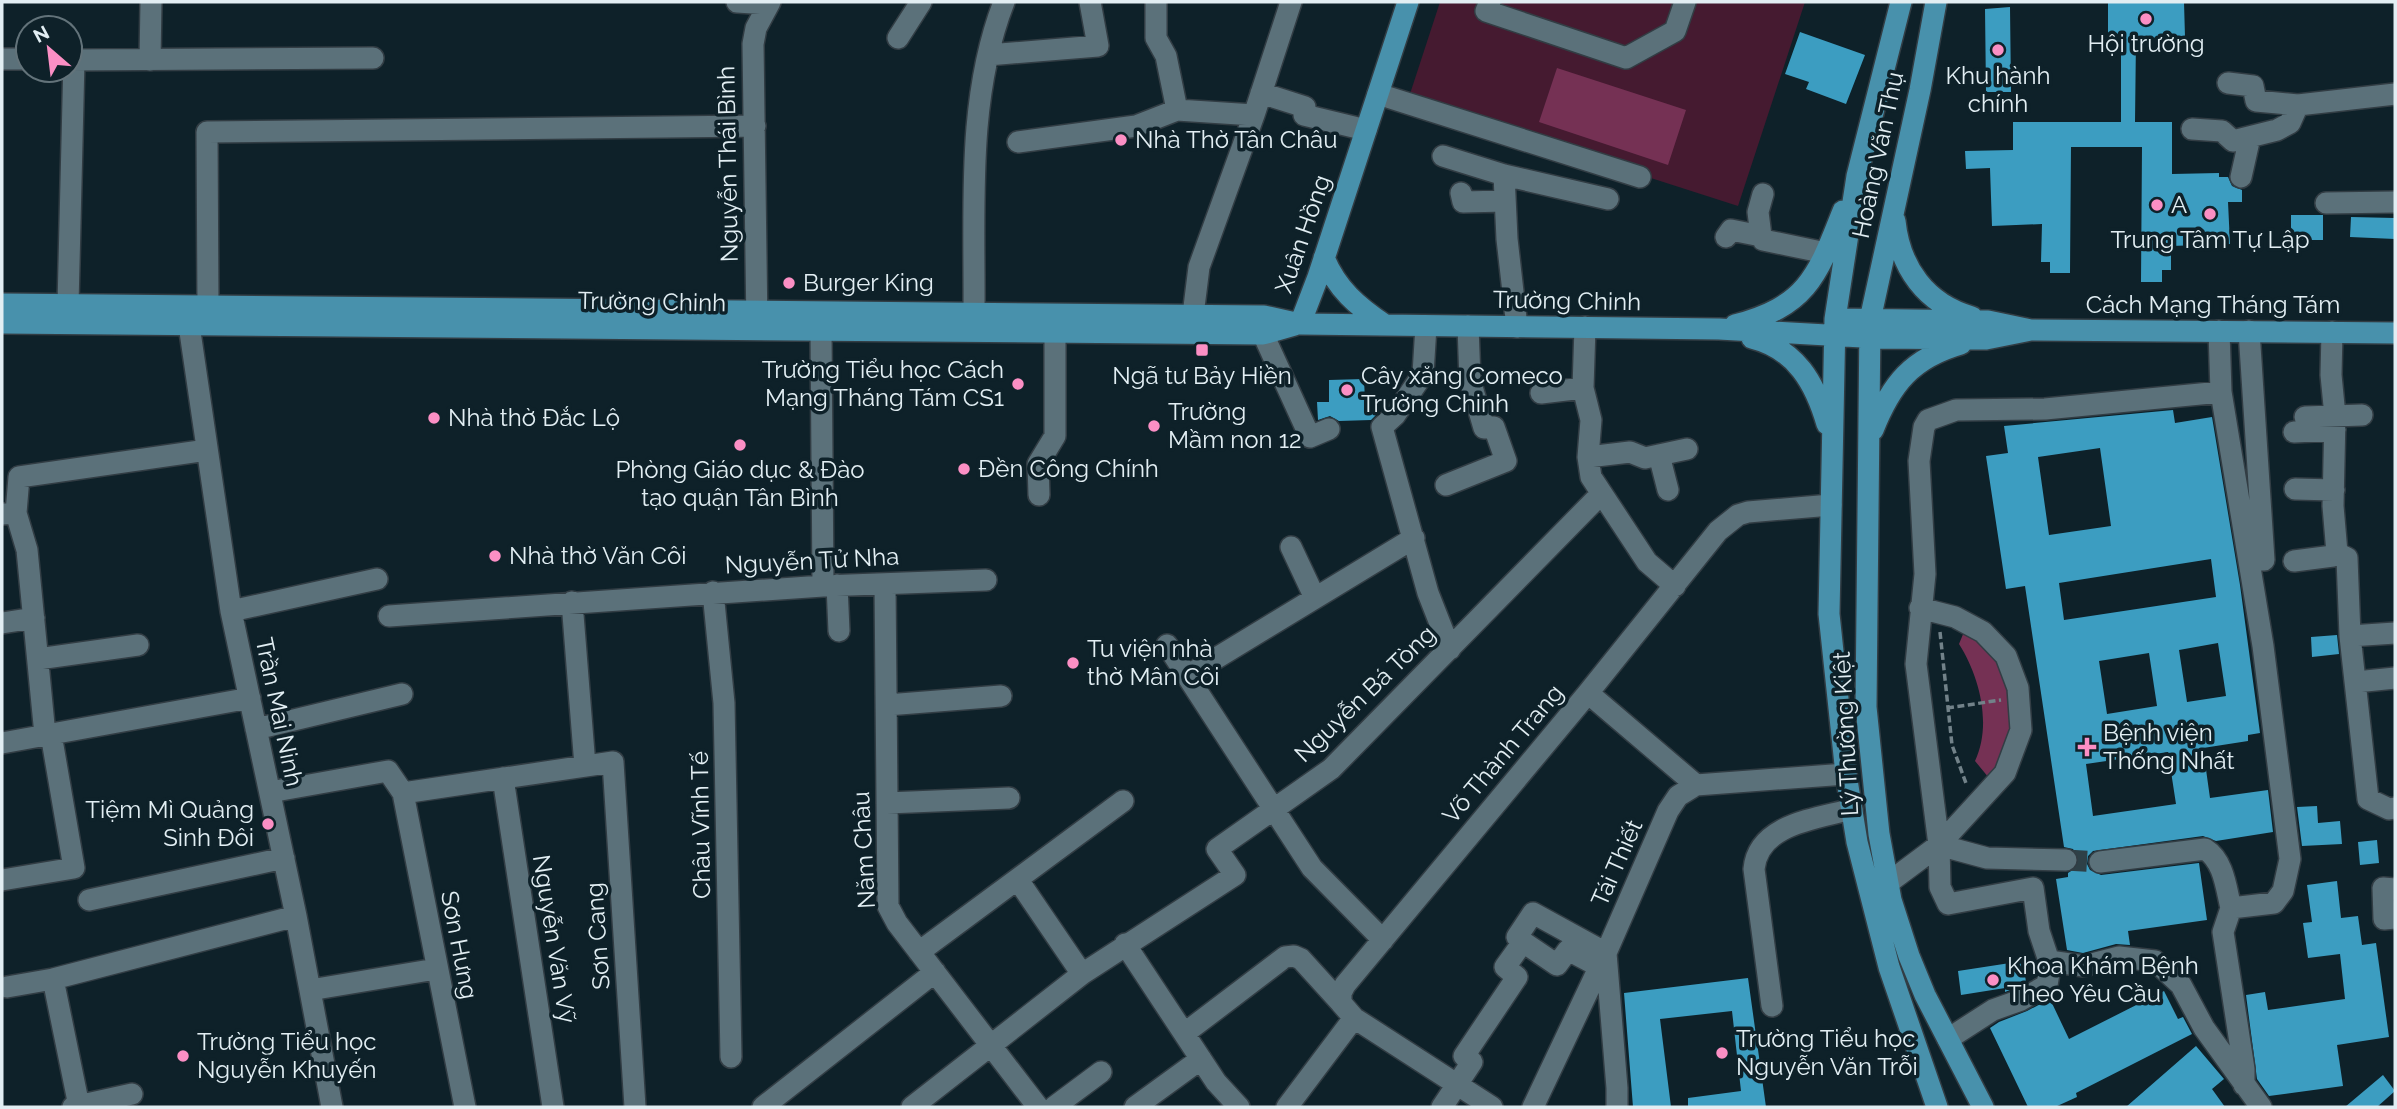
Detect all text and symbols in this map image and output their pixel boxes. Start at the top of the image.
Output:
marker: Hội trường [2138,11,2154,27]
north arrow [14,14,84,84]
text: N [29,21,53,47]
place label: Hội trường [2087,29,2205,58]
marker: Khu hành chính [1990,42,2006,58]
place label: Khu hành chính [1946,61,2050,118]
street label: Nguyễn Thái Bình [711,66,744,262]
street label: Hoàng Văn Thụ [1846,69,1909,241]
place label: Nhà Thờ Tân Châu [1135,125,1337,154]
marker: Nhà Thờ Tân Châu [1113,132,1129,148]
street label: Xuân Hồng [1269,171,1336,297]
place label: A [2171,190,2187,219]
marker: A [2149,197,2165,213]
marker: Trung Tâm Tự Lập [2202,206,2218,222]
place label: Trung Tâm Tự Lập [2111,225,2310,254]
place label: Burger King [803,268,934,297]
marker: Burger King [781,275,797,291]
street label: Trường Chinh [1493,285,1641,316]
street label: Trường Chinh [578,286,726,317]
street label: Cách Mạng Tháng Tám [2086,290,2340,319]
marker: Ngã tư Bảy Hiền [1194,342,1210,358]
place label: Trường Tiểu học Cách Mạng Tháng Tám CS1 [762,355,1004,412]
place label: Ngã tư Bảy Hiền [1112,361,1292,390]
place label: Cây xăng Comeco Trường Chinh [1361,361,1563,418]
marker: Trường Tiểu học Cách Mạng Tháng Tám CS1 [1010,376,1026,392]
marker: Cây xăng Comeco Trường Chinh [1339,382,1355,398]
place label: Trường Mầm non 12 [1168,397,1301,454]
place label: Nhà thờ Đắc Lộ [448,403,620,432]
marker: Nhà thờ Đắc Lộ [426,410,442,426]
marker: Trường Mầm non 12 [1146,418,1162,434]
marker: Phòng Giáo dục & Đào tạo quận Tân Bình [732,437,748,453]
place label: Đền Công Chính [978,454,1159,483]
place label: Phòng Giáo dục & Đào tạo quận Tân Bình [615,455,865,512]
marker: Đền Công Chính [956,461,972,477]
place label: Nhà thờ Văn Côi [509,541,687,570]
street label: Nguyễn Tử Nha [724,541,900,580]
marker: Nhà thờ Văn Côi [487,548,503,564]
street label: Nguyễn Bá Tòng [1288,619,1441,768]
place label: Tu viện nhà thờ Mân Côi [1087,634,1220,691]
street label: Trần Mai Ninh [250,635,309,789]
street label: Lý Thường Kiệt [1827,651,1864,817]
marker: Tu viện nhà thờ Mân Côi [1065,655,1081,671]
street label: Võ Thành Trang [1436,678,1569,829]
place label: Bệnh viện Thống Nhất [2103,718,2235,775]
marker: Bệnh viện Thống Nhất [2077,737,2097,757]
street label: Châu Vĩnh Tế [685,751,716,899]
street label: Năm Châu [846,791,881,909]
place label: Tiệm Mì Quảng Sinh Đôi [85,795,254,852]
street label: Tái Thiết [1585,815,1648,911]
marker: Tiệm Mì Quảng Sinh Đôi [260,816,276,832]
street label: Nguyễn Văn Vỹ [527,853,582,1025]
street label: Sơn Cang [579,881,616,991]
street label: Sơn Hưng [435,888,484,1002]
place label: Khoa Khám Bệnh Theo Yêu Cầu [2007,951,2199,1008]
marker: Khoa Khám Bệnh Theo Yêu Cầu [1985,972,2001,988]
place label: Trường Tiểu học Nguyễn Văn Trỗi [1736,1024,1918,1081]
place label: Trường Tiểu học Nguyễn Khuyến [197,1027,376,1084]
marker: Trường Tiểu học Nguyễn Văn Trỗi [1714,1045,1730,1061]
marker: Trường Tiểu học Nguyễn Khuyến [175,1048,191,1064]

